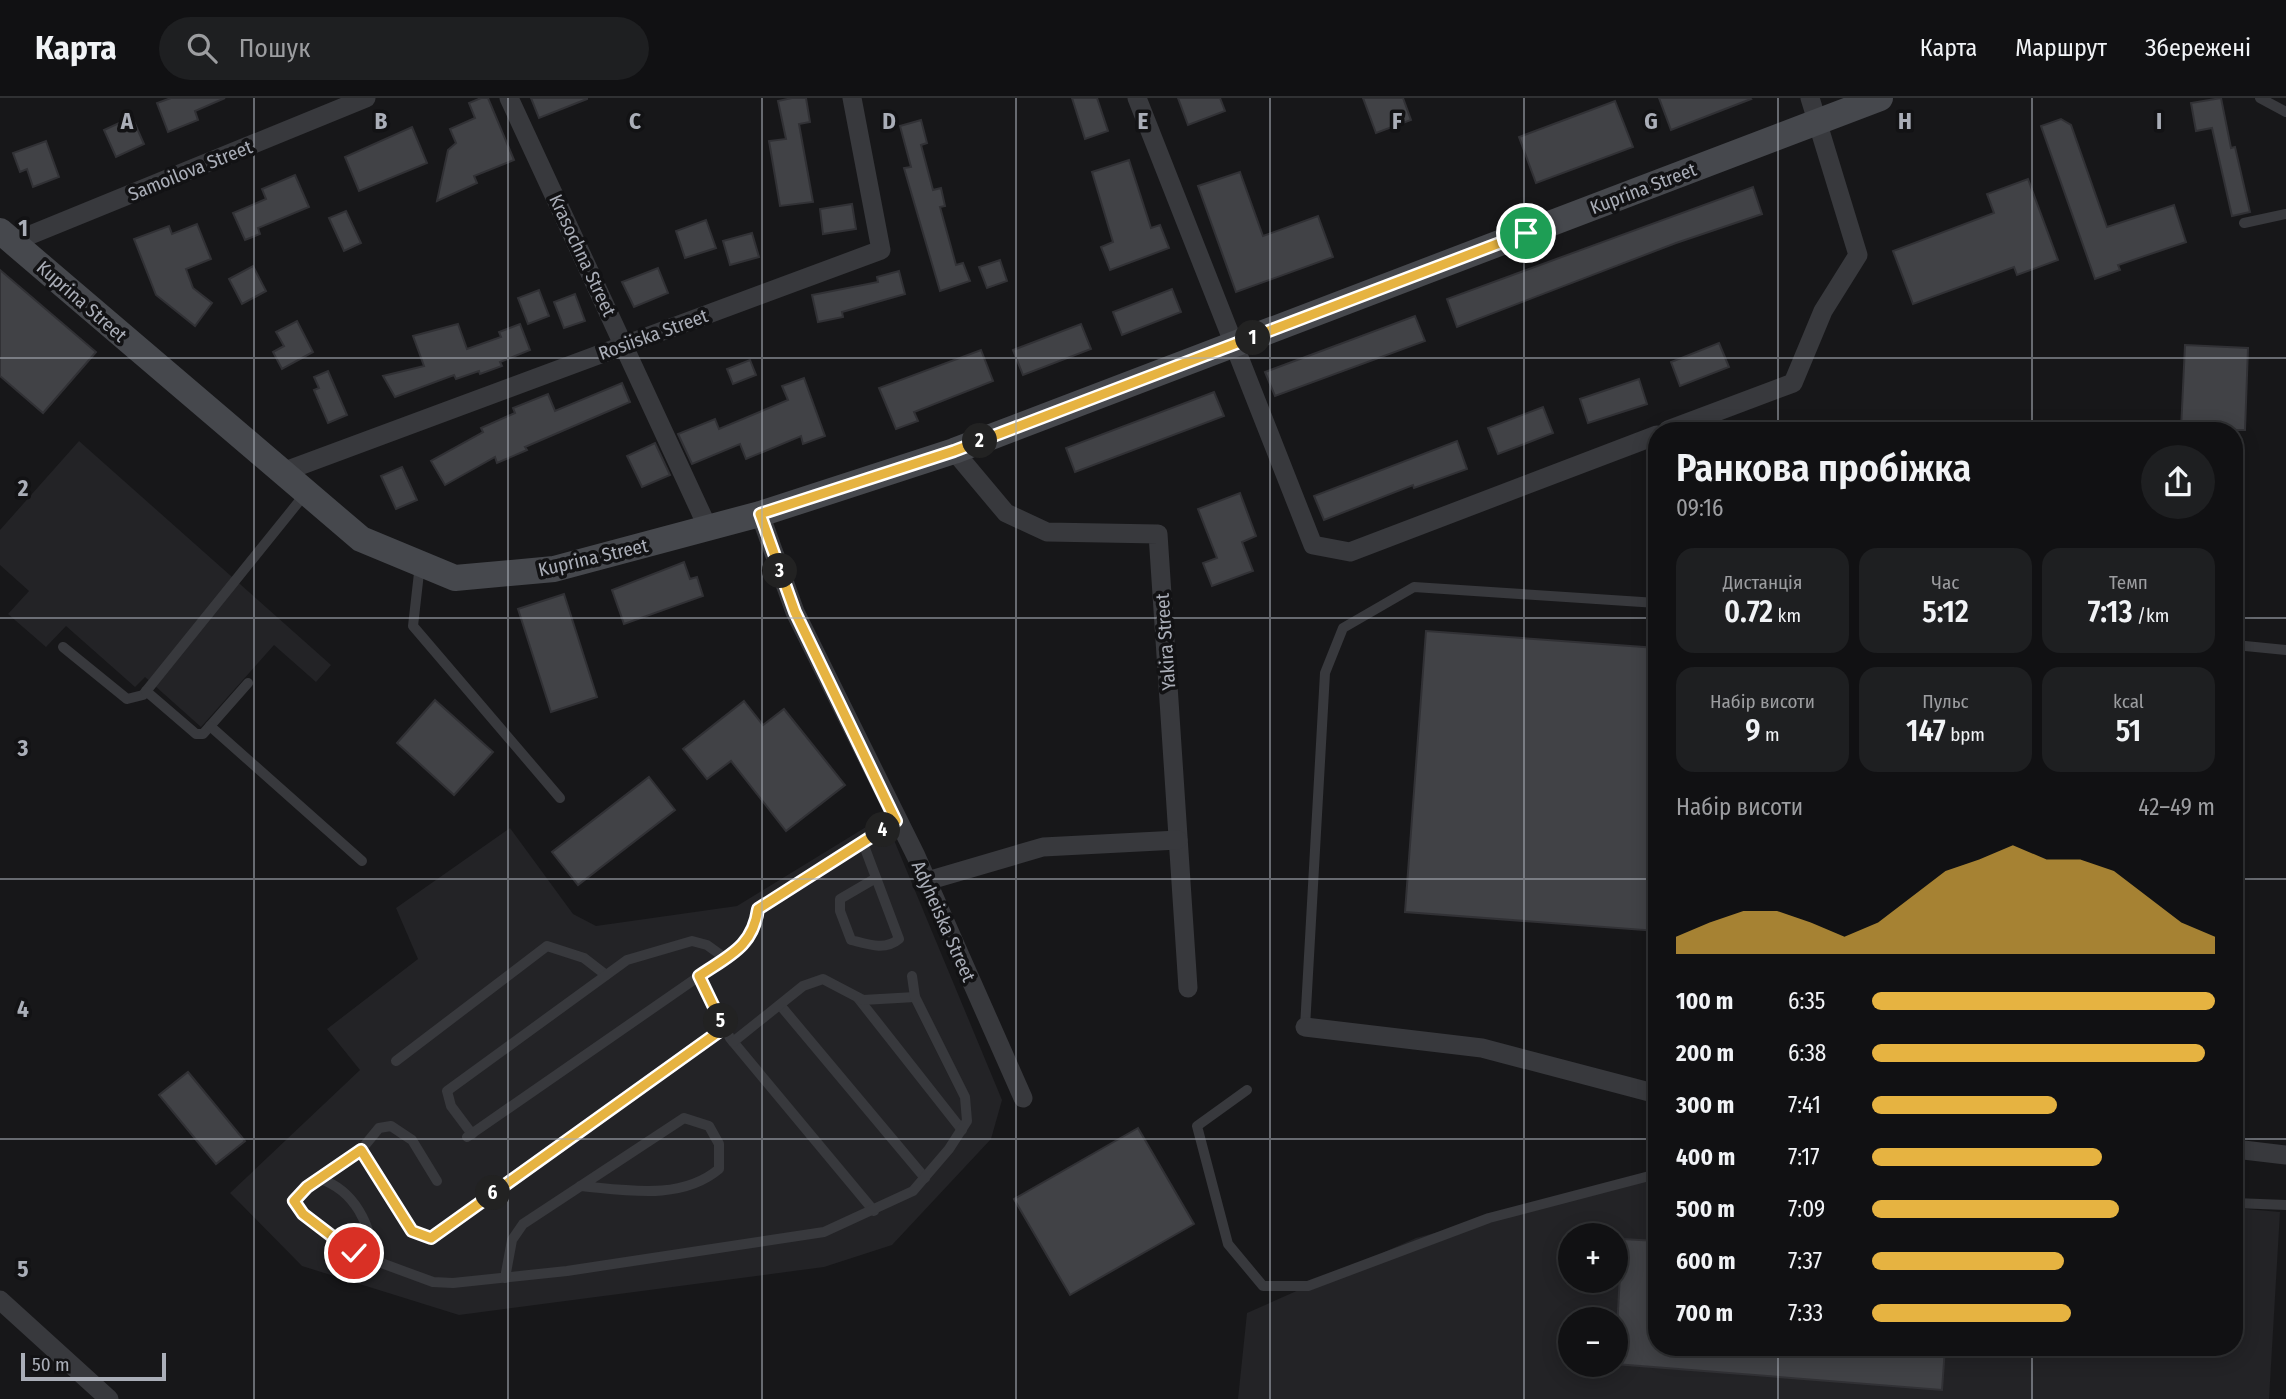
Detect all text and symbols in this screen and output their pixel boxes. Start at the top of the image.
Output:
search box [159,17,649,80]
text: Карта [35,28,117,68]
icon: search [183,29,221,67]
text: Пошук [239,33,310,64]
text: Карта [1920,34,1977,62]
text: Маршрут [2015,34,2107,62]
text: Збережені [2145,34,2251,62]
text: A [120,107,134,135]
text: B [375,107,388,135]
text: C [629,107,641,135]
text: D [882,107,896,135]
text: E [1138,107,1149,135]
text: F [1392,107,1402,135]
text: G [1644,107,1658,135]
text: H [1898,107,1912,135]
text: I [2156,107,2162,135]
street label: Samoilova Street [125,135,256,206]
street label: Kuprina Street [1587,157,1700,219]
street label: Krasochna Street [544,191,621,321]
pin [1496,203,1556,263]
text: 1 [18,214,28,242]
icon: arrive [1507,214,1545,252]
street label: Kuprina Street [32,256,132,347]
street label: Rosiiska Street [595,304,712,365]
pin: 1 [1236,320,1270,356]
text: 1 [1248,326,1257,349]
pin: 2 [962,424,998,458]
text: 2 [975,429,984,452]
text: Ранкова пробіжка [1676,445,1971,491]
button: share [2141,445,2215,519]
text: 2 [17,474,29,502]
text: 09:16 [1676,494,1723,522]
street label: Kuprina Street [536,534,651,581]
pin: 3 [762,554,798,588]
text: 3 [775,559,784,582]
text: Дистанція [1723,571,1802,594]
text: Час [1932,571,1959,594]
text: Темп [2109,571,2148,594]
street label: Yakira Street [1151,592,1180,691]
text: 0.72 [1724,594,1773,630]
text: 5:12 [1922,594,1969,630]
text: 7:13 [2088,594,2133,630]
text: km [1773,604,1801,627]
text: /km [2133,604,2169,627]
text: Набір висоти [1710,690,1815,713]
text: Пульс [1922,690,1969,713]
text: kcal [2113,690,2144,713]
text: 9 [1745,713,1761,749]
text: 147 [1906,713,1946,749]
text: 51 [2116,713,2141,749]
text: m [1761,723,1780,746]
text: bpm [1946,723,1985,746]
text: 3 [17,734,29,762]
text: Набір висоти [1676,793,1803,821]
text: 42–49 m [2138,793,2215,821]
pin: 4 [866,812,900,848]
text: 4 [878,818,887,841]
street label: Adyheiska Street [907,857,981,986]
text: 100 m [1676,987,1733,1015]
text: 6:35 [1788,987,1825,1015]
text: 4 [17,995,29,1023]
pin: 5 [704,1004,738,1038]
text: 5 [716,1009,725,1032]
text: 200 m [1676,1039,1734,1067]
text: 6:38 [1788,1039,1826,1067]
text: 300 m [1676,1091,1734,1119]
text: 7:41 [1788,1091,1821,1119]
text: 400 m [1676,1143,1735,1171]
text: 7:17 [1788,1143,1820,1171]
pin: 6 [476,1176,510,1210]
text: 6 [488,1181,497,1204]
text: 500 m [1676,1195,1735,1223]
text: 7:09 [1788,1195,1825,1223]
pin [324,1223,384,1283]
map controls [1558,1223,1628,1377]
button: + [1558,1223,1628,1293]
icon: check [335,1234,373,1272]
text: 600 m [1676,1247,1735,1275]
text: 7:37 [1788,1247,1822,1275]
text: 5 [17,1255,29,1283]
text: 700 m [1676,1299,1733,1327]
text: 7:33 [1788,1299,1823,1327]
button: − [1558,1307,1628,1377]
scale bar [21,1350,166,1382]
text: 50 m [32,1353,70,1376]

